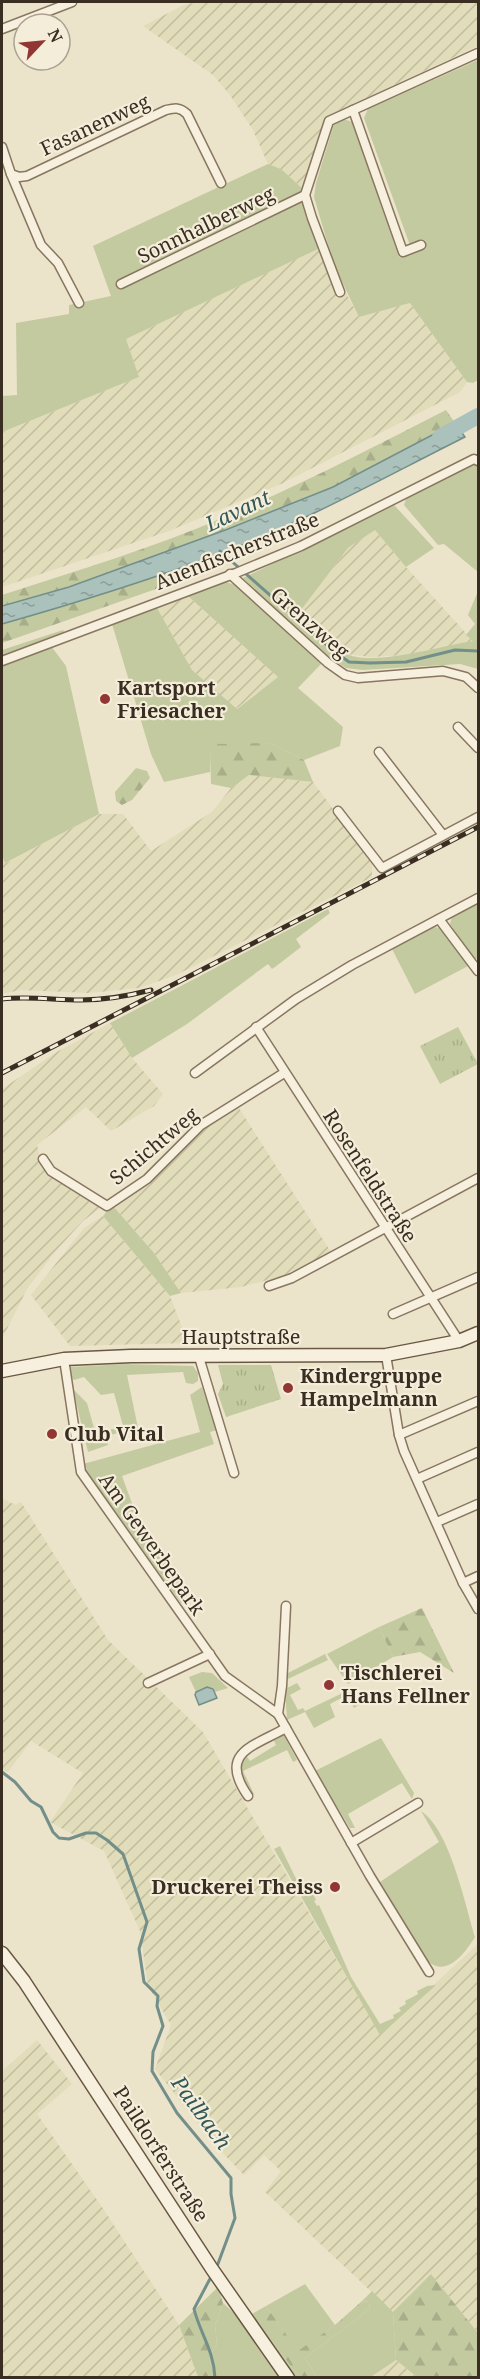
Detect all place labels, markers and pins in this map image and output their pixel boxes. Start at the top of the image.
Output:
place label: Kartsport Friesacher [117,674,226,724]
marker: Kartsport Friesacher [98,692,112,706]
place label: Kindergruppe Hampelmann [300,1362,442,1412]
marker: Kindergruppe Hampelmann [281,1381,295,1395]
place label: Club Vital [64,1420,164,1447]
marker: Club Vital [45,1427,59,1441]
place label: Tischlerei Hans Fellner [341,1659,470,1709]
marker: Tischlerei Hans Fellner [322,1678,336,1692]
place label: Druckerei Theiss [151,1873,323,1900]
marker: Druckerei Theiss [328,1880,342,1894]

